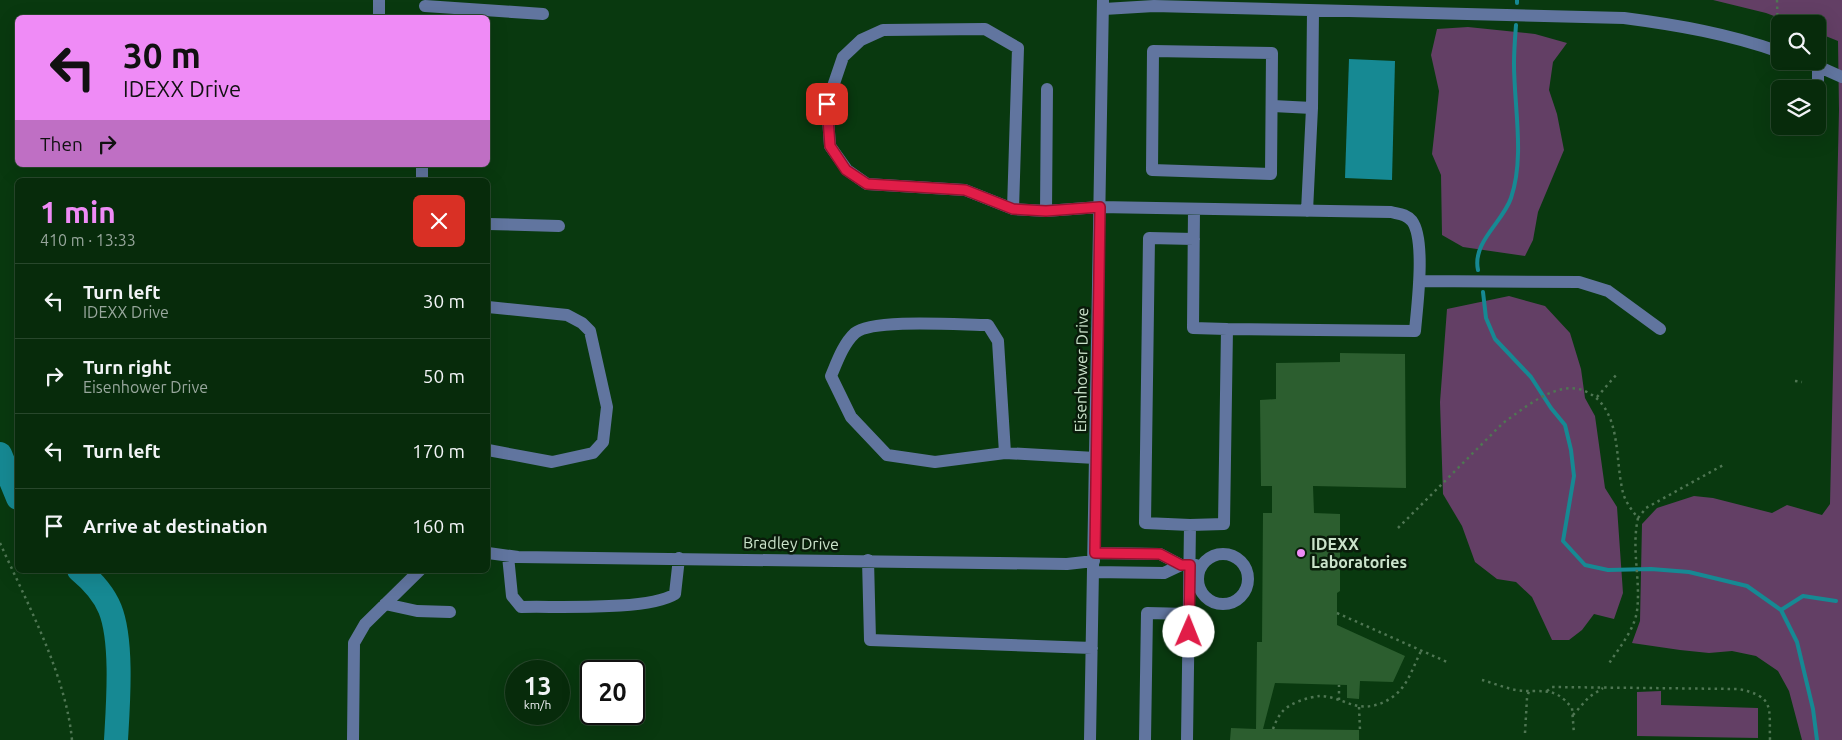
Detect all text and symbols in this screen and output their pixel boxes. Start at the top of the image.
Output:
map controls [1771,15,1826,135]
button: search [1771,15,1826,70]
icon: left [40,35,105,100]
text: 30 m [123,35,201,75]
text: IDEXX Drive [123,76,241,101]
button: layers [1771,80,1826,135]
pin [806,83,848,125]
icon: arrive [813,90,841,118]
icon: right [93,130,121,158]
text: Then [40,133,83,155]
text: 1 min [40,195,116,229]
button: close [413,195,465,247]
text: 410 m · 13:33 [40,231,136,249]
text: Turn left [83,281,161,303]
icon: left [40,287,68,315]
text: 30 m [423,290,465,312]
text: IDEXX Drive [83,303,169,321]
street label: Eisenhower Drive [1071,307,1091,433]
text: Turn right [83,356,171,378]
icon: right [40,362,68,390]
text: 50 m [423,365,465,387]
text: Eisenhower Drive [83,378,208,396]
icon: left [40,437,68,465]
text: Turn left [83,440,161,462]
text: 170 m [412,440,465,462]
icon: arrive [40,512,68,540]
text: Arrive at destination [83,515,268,537]
text: 160 m [412,515,465,537]
street label: Bradley Drive [743,533,839,553]
place label: IDEXX Laboratories [1311,535,1407,571]
marker: IDEXX Laboratories [1295,547,1307,559]
position arrow [1162,605,1214,657]
speed limit sign: 20 [580,660,645,725]
text: 13 [523,672,552,700]
text: km/h [524,698,551,711]

